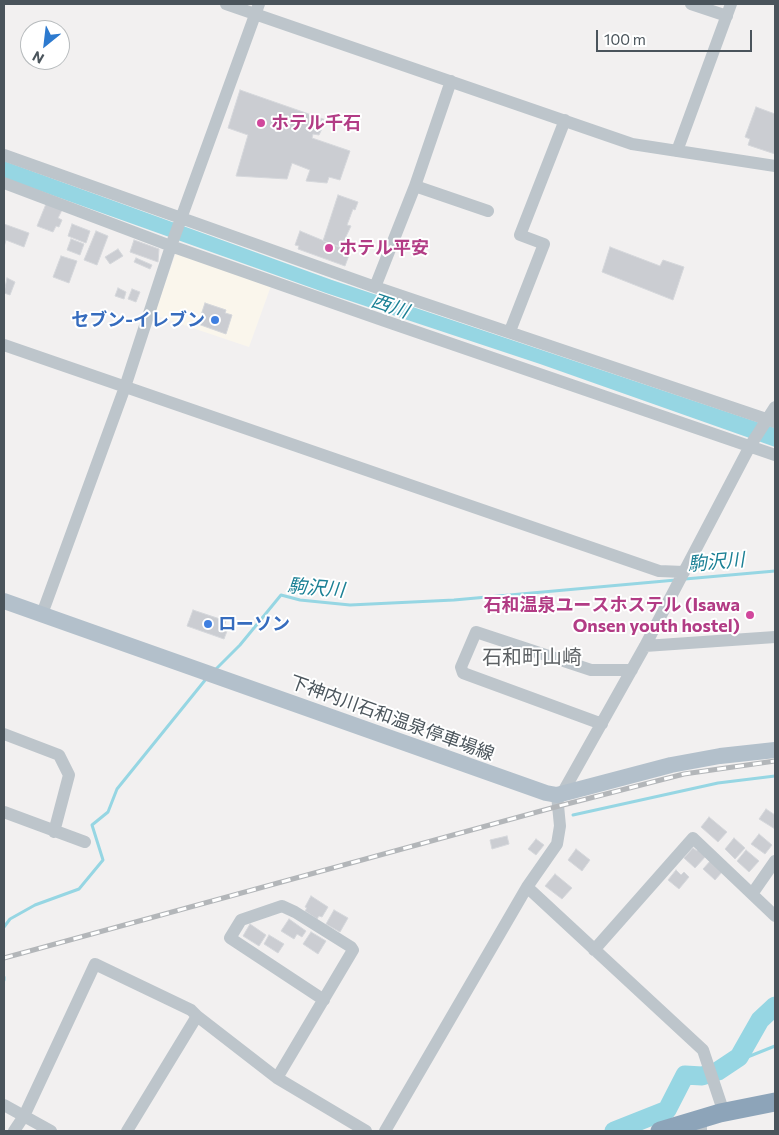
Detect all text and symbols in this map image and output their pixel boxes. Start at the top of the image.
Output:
north arrow [20,20,70,70]
scale bar [599,20,755,52]
text: 100 m [604,30,646,48]
text: N [29,48,47,68]
place label: ホテル千石 [271,112,361,134]
marker: ホテル千石 [255,117,267,129]
place label: ホテル平安 [339,237,429,259]
marker: ホテル平安 [323,242,335,254]
water label: 西川 [368,289,412,323]
place label: セブン-イレブン [71,309,205,331]
marker: セブン-イレブン [209,314,221,326]
water label: 駒沢川 [687,548,745,576]
water label: 駒沢川 [287,574,345,602]
place label: 石和温泉ユースホステル (Isawa Onsen youth hostel) [484,594,740,636]
marker: 石和温泉ユースホステル (Isawa Onsen youth hostel) [744,609,756,621]
place label: ローソン [218,613,290,635]
marker: ローソン [202,618,214,630]
district label: 石和町山崎 [482,645,582,669]
street label: 下神内川石和温泉停車場線 [287,671,497,765]

